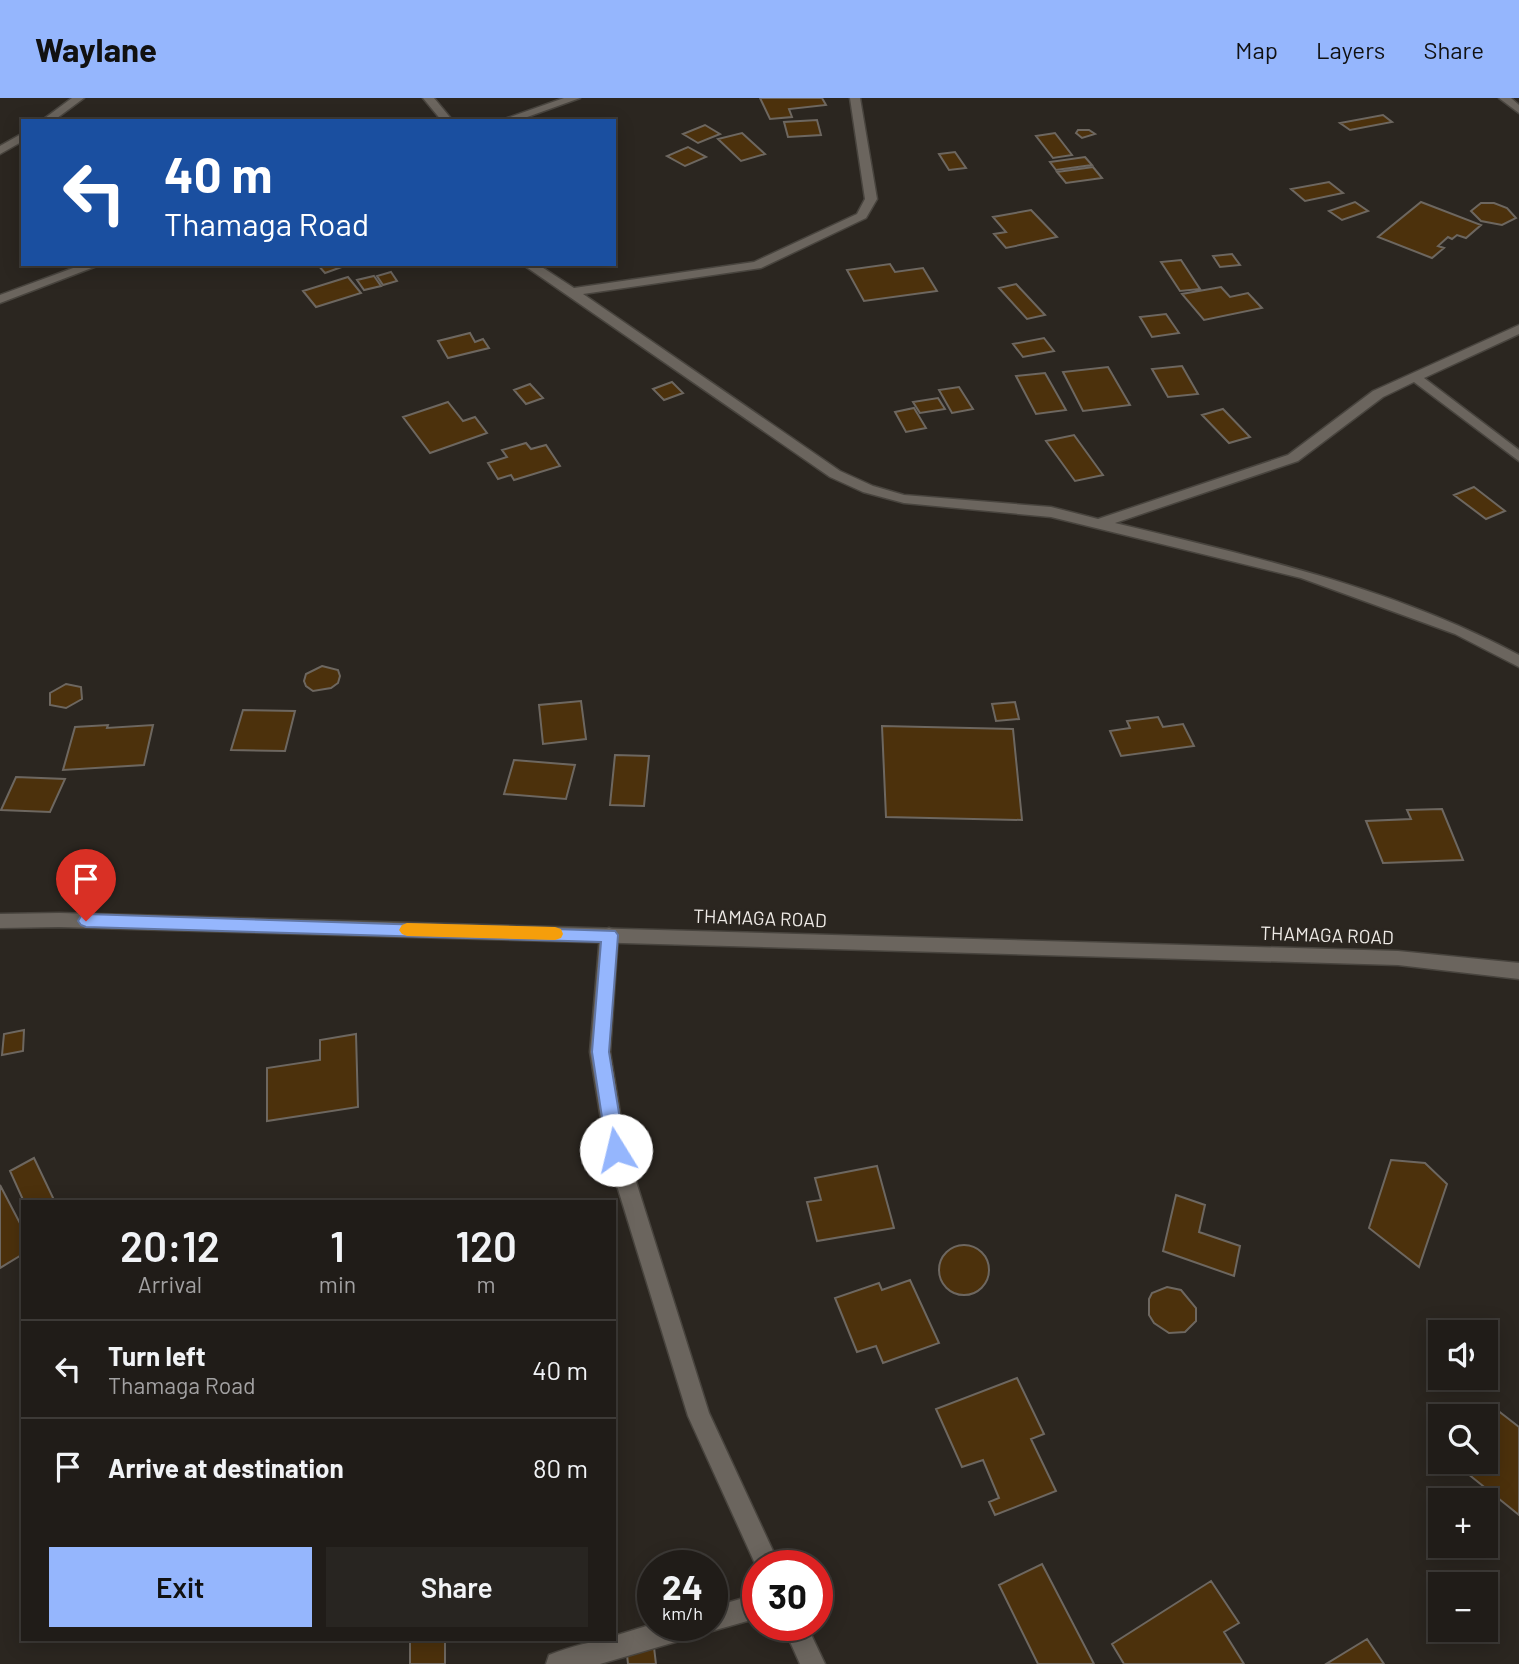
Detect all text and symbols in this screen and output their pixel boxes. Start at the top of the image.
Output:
text: Waylane [35,29,157,69]
text: Map [1235,35,1278,64]
text: Layers [1316,35,1385,64]
text: Share [1423,35,1484,64]
text: 40 m [164,144,272,203]
icon: left [49,147,140,238]
text: Thamaga Road [164,204,369,242]
pin [56,849,116,921]
icon: arrive [67,860,105,898]
street label: THAMAGA ROAD [693,904,827,931]
street label: THAMAGA ROAD [1260,921,1394,948]
position arrow [579,1113,653,1187]
text: 20:12 [120,1220,220,1270]
text: 1 [330,1220,345,1270]
text: 120 [455,1220,517,1270]
text: Arrival [138,1270,202,1298]
text: min [319,1270,356,1298]
text: m [477,1270,496,1298]
map controls [1428,1320,1498,1642]
button: sound [1428,1320,1498,1390]
text: Turn left [108,1340,206,1371]
icon: left [49,1350,87,1388]
text: 40 m [532,1354,588,1385]
text: Thamaga Road [108,1371,256,1399]
button: search [1428,1404,1498,1474]
icon: arrive [49,1448,87,1486]
text: Arrive at destination [108,1452,344,1483]
text: 80 m [533,1452,588,1483]
button: + [1428,1488,1498,1558]
button: Exit [49,1547,312,1627]
button: Share [326,1547,588,1627]
speed limit sign: 30 [742,1550,833,1641]
text: 24 [662,1565,703,1607]
button: − [1428,1572,1498,1642]
text: km/h [662,1602,703,1624]

